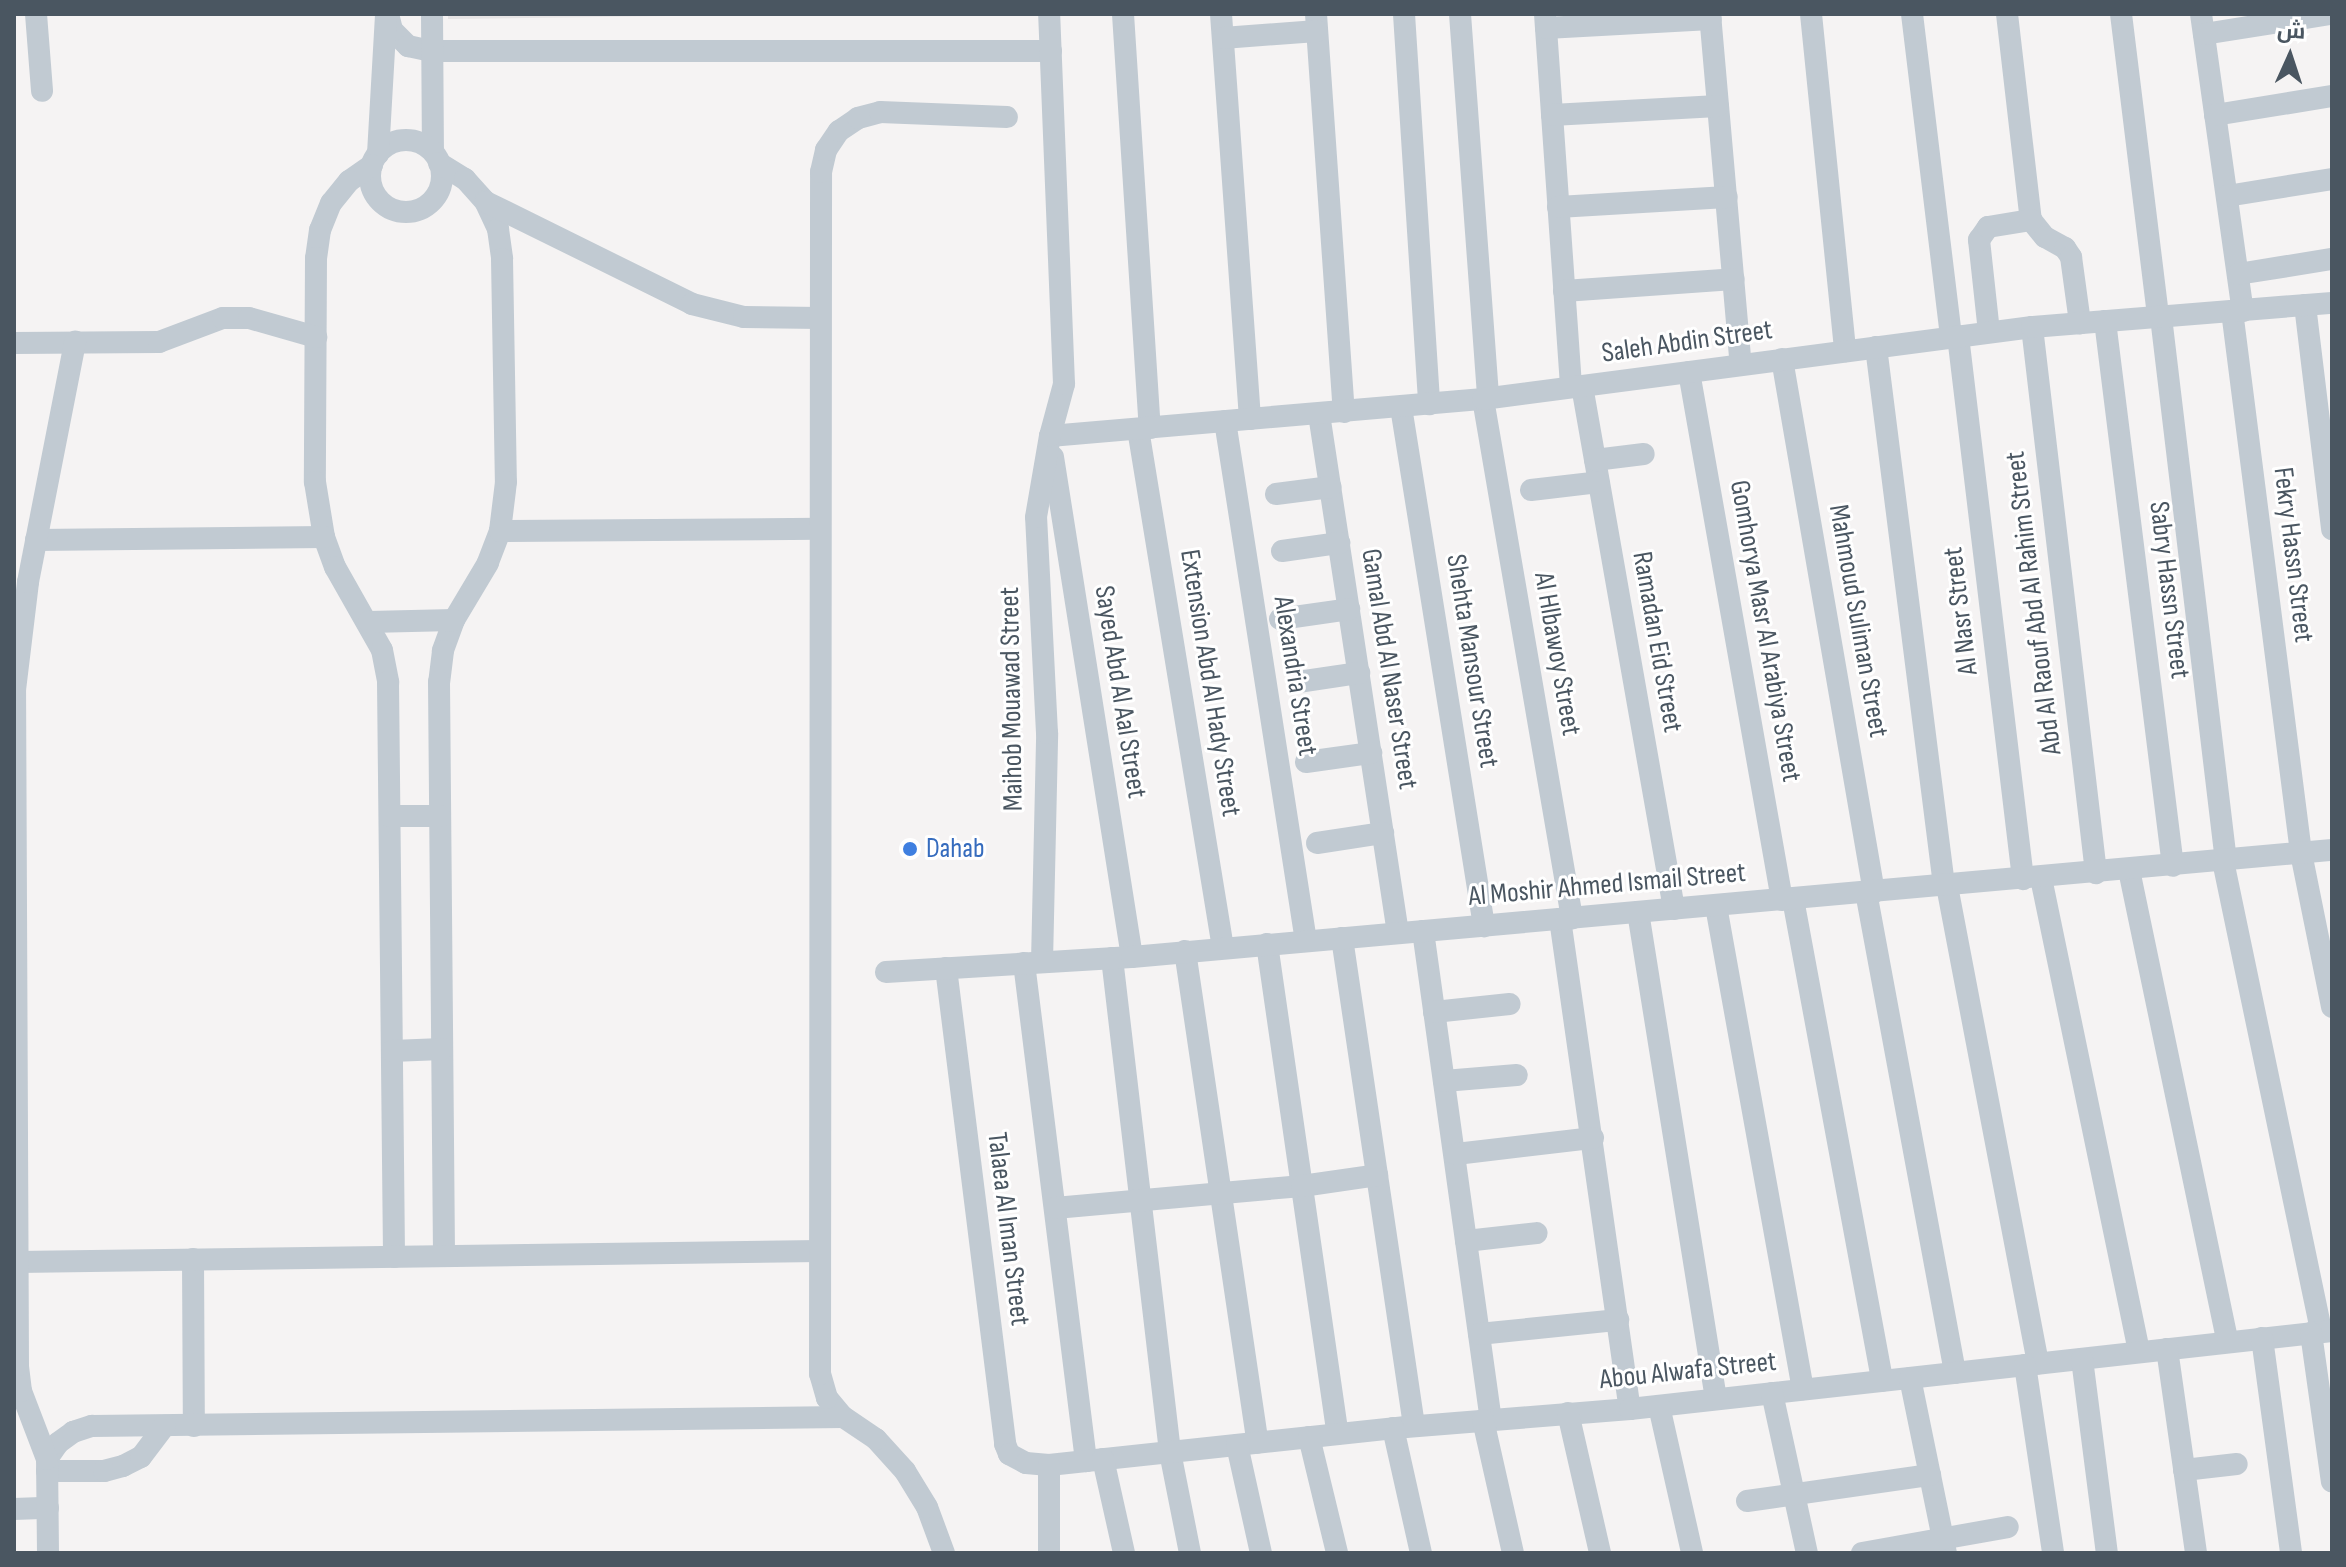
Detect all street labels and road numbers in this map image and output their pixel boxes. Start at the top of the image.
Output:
street label: Saleh Abdin Street [1599,313,1775,371]
street label: Abd Al Raouf Abd Al Rahim Street [1999,449,2069,757]
street label: Fekry Hassn Street [2266,466,2320,644]
street label: Gomhorya Masr Al Arabiya Street [1722,478,1808,784]
street label: Sabry Hassn Street [2141,500,2197,680]
street label: Mahmoud Suliman Street [1821,502,1895,740]
street label: Al Nasr Street [1936,545,1986,677]
street label: Gamal Abd Al Naser Street [1353,546,1425,792]
street label: Extension Abd Al Hady Street [1172,547,1248,819]
street label: Ramadan Eid Street [1625,549,1689,735]
street label: Shehta Mansour Street [1439,552,1505,770]
street label: Al Hlbawoy Street [1526,570,1588,738]
street label: Sayed Abd Al Aal Street [1087,583,1153,801]
street label: Maihob Mouawad Street [993,587,1031,811]
street label: Alexandria Street [1266,594,1324,758]
street label: Al Moshir Ahmed Ismail Street [1467,856,1747,914]
street label: Talaea Al Iman Street [979,1130,1037,1328]
street label: Abou Alwafa Street [1598,1345,1778,1397]

